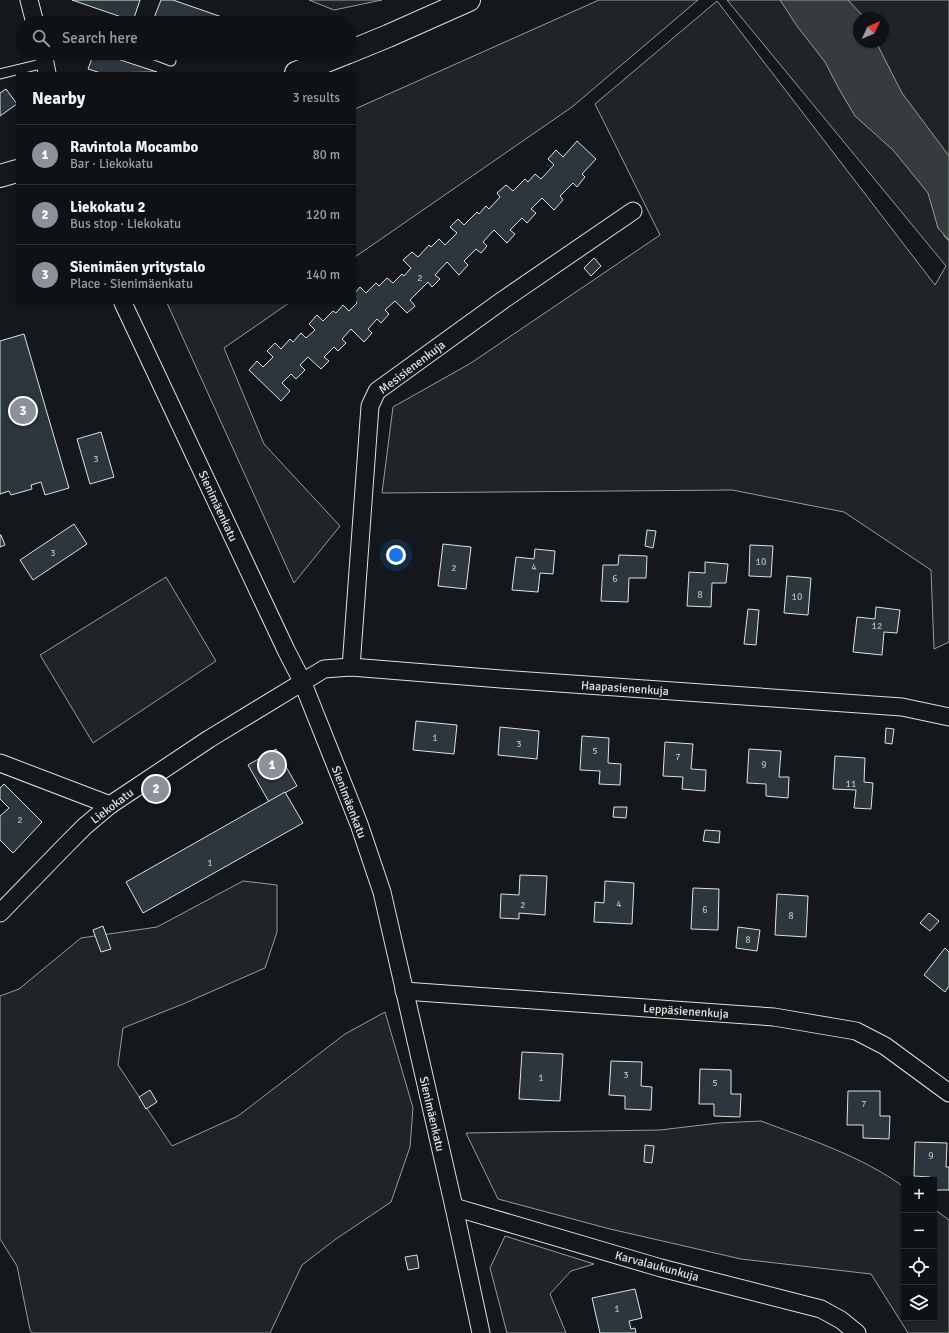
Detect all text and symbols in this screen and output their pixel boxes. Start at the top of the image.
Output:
north arrow [853,12,889,48]
search box [16,16,356,60]
icon: search [30,27,52,49]
text: Search here [62,29,138,47]
text: Nearby [32,88,85,109]
text: 3 results [292,90,340,106]
text: Ravintola Mocambo [70,138,198,156]
text: 1 [41,147,49,163]
text: 80 m [313,147,340,163]
text: Bar · Liekokatu [70,156,153,172]
text: Liekokatu 2 [70,198,146,216]
text: 2 [41,207,49,223]
text: 120 m [306,207,340,223]
text: Bus stop · Liekokatu [70,216,181,232]
text: Sienimäen yritystalo [70,258,205,276]
text: 3 [41,267,49,283]
text: 140 m [306,267,340,283]
house number: 2 [417,272,423,284]
text: Place · Sienimäenkatu [70,276,193,292]
street label: Mesisienenkuja [376,337,449,397]
pin: 3 [10,396,36,426]
house number: 3 [93,453,99,465]
street label: Sienimäenkatu [195,468,241,544]
your location [386,545,406,565]
house number: 3 [50,547,56,559]
house number: 10 [756,556,766,568]
house number: 4 [531,561,537,573]
house number: 2 [451,562,457,574]
house number: 6 [612,573,618,585]
house number: 8 [697,589,703,601]
house number: 10 [792,591,802,603]
house number: 12 [872,620,882,632]
street label: Haapasienenkuja [581,678,669,699]
house number: 1 [432,732,438,744]
house number: 3 [516,738,522,750]
house number: 5 [592,745,598,757]
pin: 1 [259,750,285,780]
house number: 7 [675,751,681,763]
house number: 9 [761,759,767,771]
street label: Sienimäenkatu [328,764,369,841]
pin: 2 [143,774,169,804]
house number: 11 [846,778,856,790]
street label: Liekokatu [88,785,137,827]
house number: 2 [17,814,23,826]
house number: 1 [207,857,213,869]
house number: 4 [616,898,622,910]
house number: 2 [520,899,526,911]
house number: 6 [702,904,708,916]
house number: 8 [788,910,794,922]
house number: 8 [745,934,751,946]
street label: Leppäsienenkuja [642,1001,729,1022]
house number: 3 [623,1069,629,1081]
house number: 1 [538,1072,544,1084]
street label: Sienimäenkatu [416,1075,447,1153]
house number: 5 [712,1077,718,1089]
house number: 7 [861,1098,867,1110]
house number: 9 [928,1150,934,1162]
map controls [901,1177,937,1321]
button: + [901,1177,937,1213]
button: − [901,1213,937,1249]
street label: Karvalaukunkuja [613,1248,701,1285]
button: locate [901,1249,937,1285]
button: layers [901,1285,937,1321]
house number: 1 [614,1303,620,1315]

